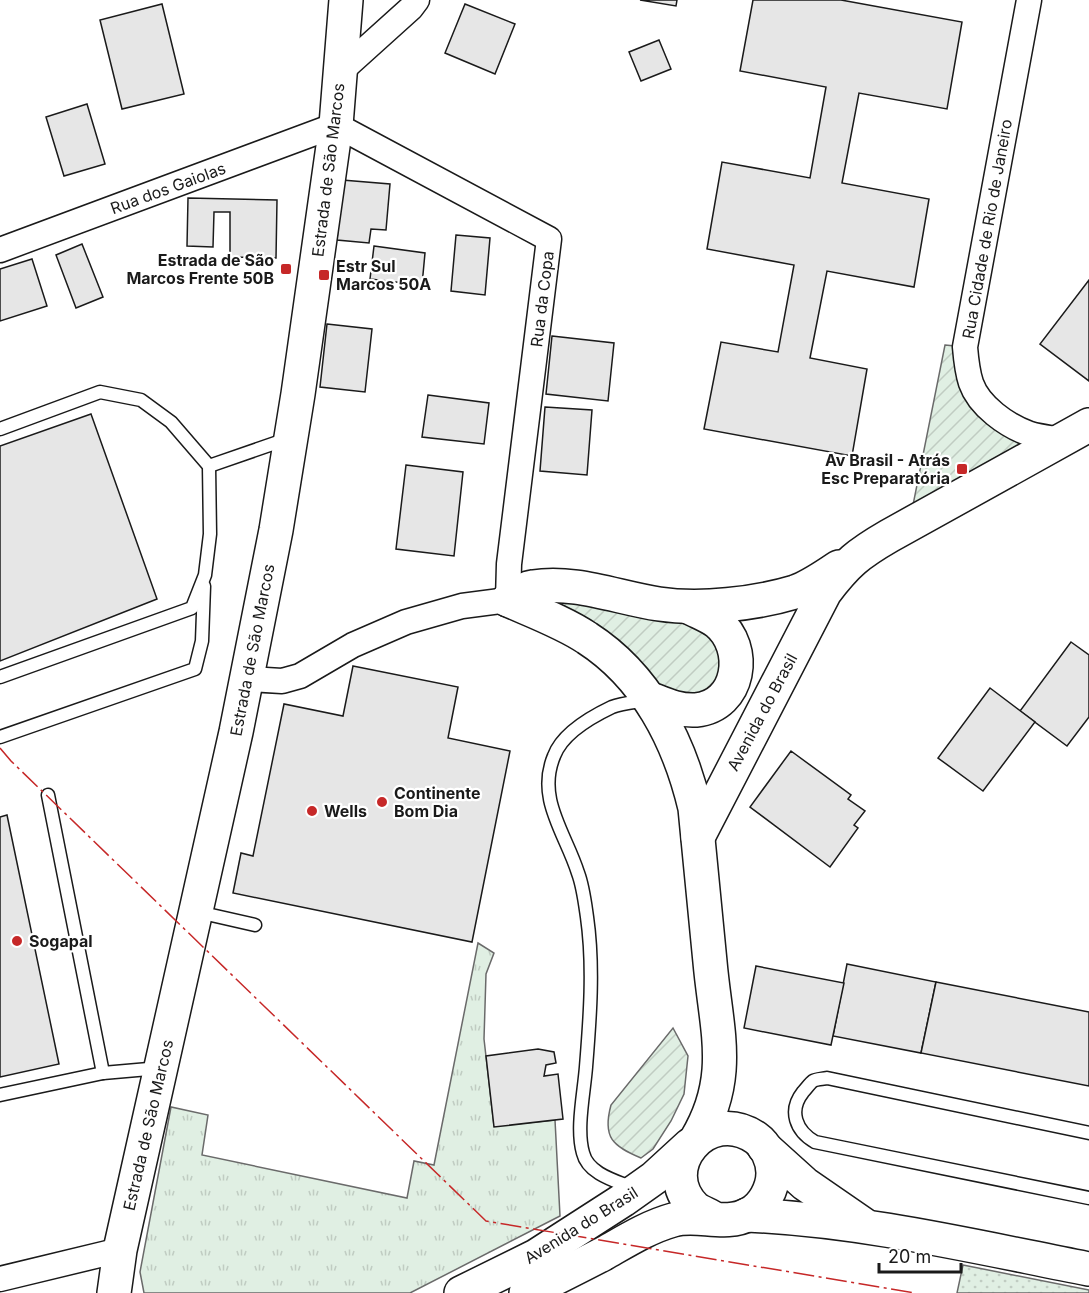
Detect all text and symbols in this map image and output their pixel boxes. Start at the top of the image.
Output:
street label: Estrada de São Marcos [307,82,349,258]
street label: Rua Cidade de Rio de Janeiro [958,118,1016,340]
street label: Rua dos Gaiolas [108,158,228,218]
place label: Estrada de São Marcos Frente 50B [126,250,274,288]
street label: Rua da Copa [526,250,558,348]
place label: Estr Sul Marcos 50A [336,256,431,294]
marker: Estrada de São Marcos Frente 50B [279,262,293,276]
marker: Estr Sul Marcos 50A [317,268,331,282]
place label: Av Brasil - Atrás Esc Preparatória [821,450,950,488]
marker: Av Brasil - Atrás Esc Preparatória [955,462,969,476]
street label: Estrada de São Marcos [225,562,279,738]
street label: Avenida do Brasil [723,650,801,774]
place label: Continente Bom Dia [394,783,481,821]
marker: Continente Bom Dia [375,795,389,809]
place label: Wells [324,801,367,821]
marker: Wells [305,804,319,818]
place label: Sogapal [29,931,93,951]
marker: Sogapal [10,934,24,948]
street label: Estrada de São Marcos [119,1038,177,1212]
street label: Avenida do Brasil [521,1182,641,1268]
scale bar [879,1236,962,1274]
text: 20 m [888,1246,931,1267]

